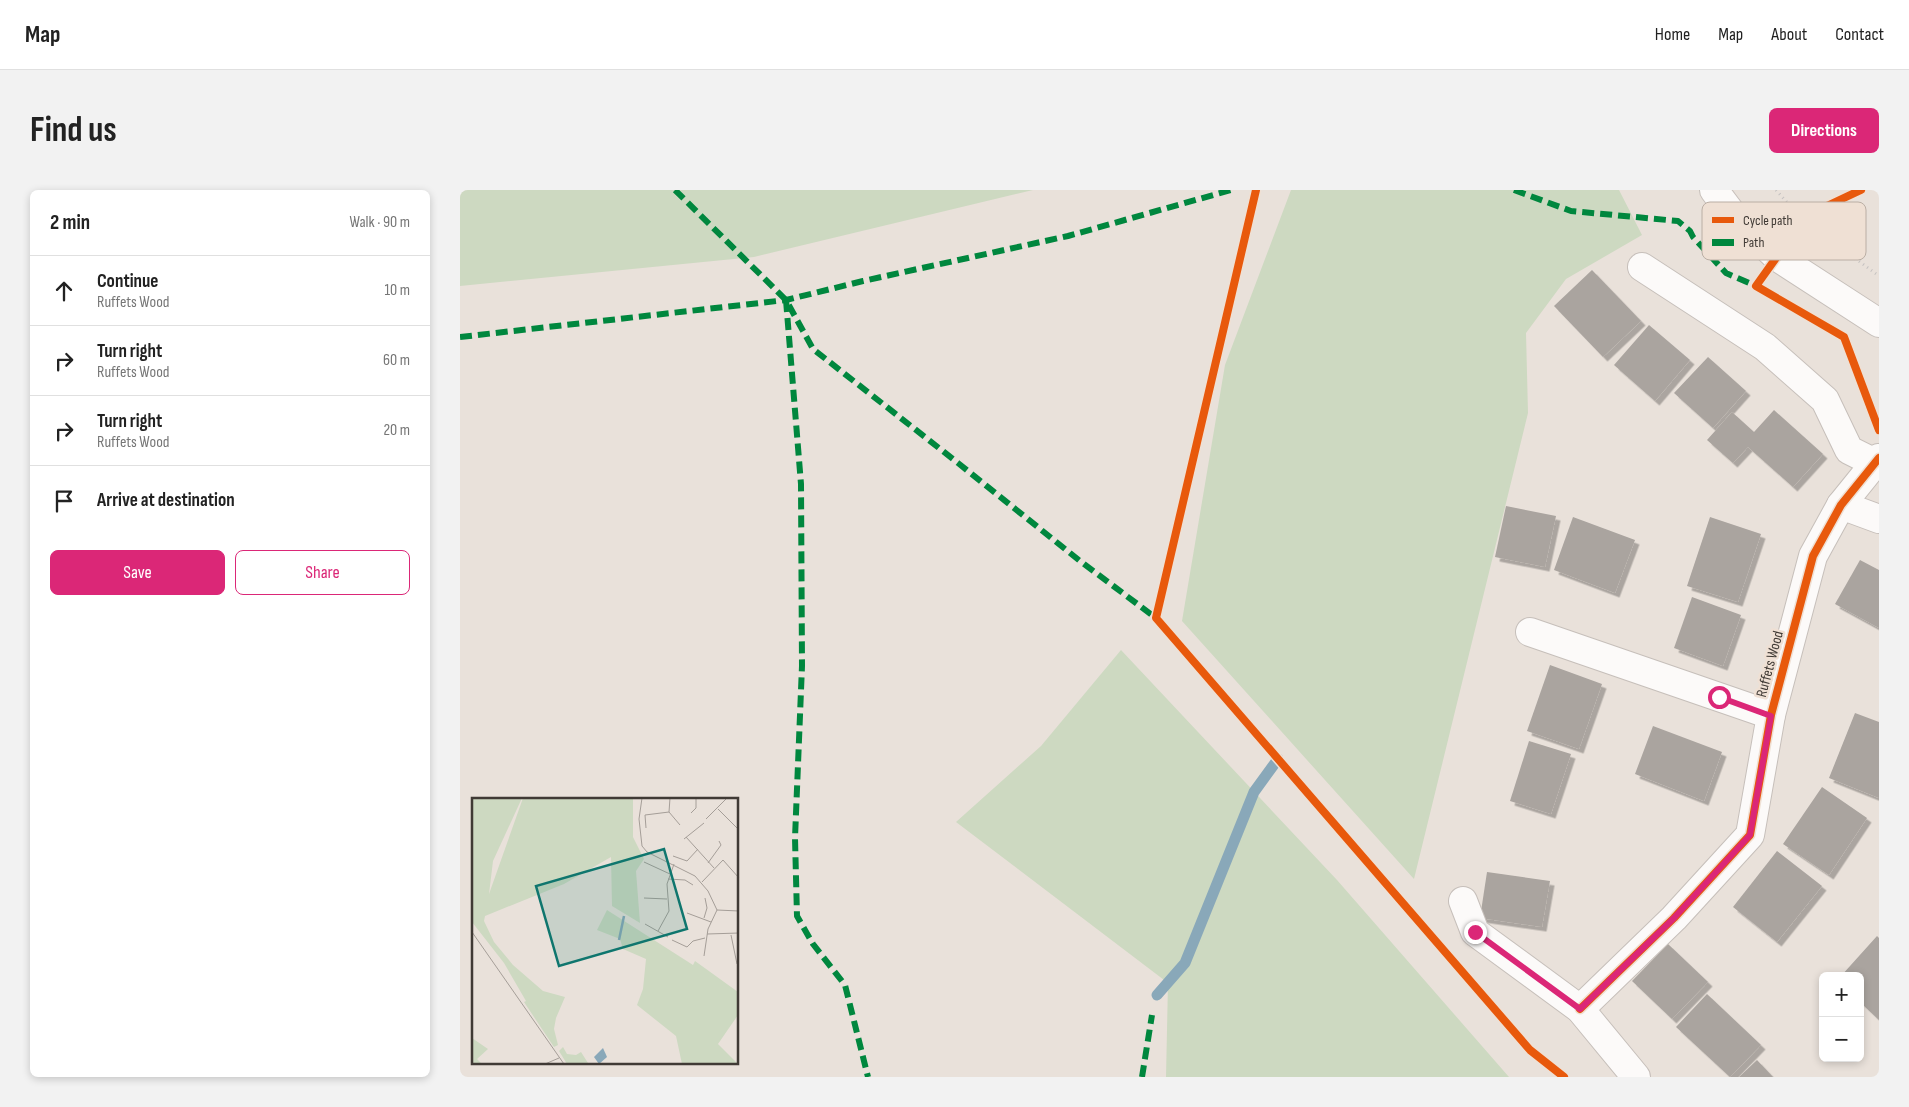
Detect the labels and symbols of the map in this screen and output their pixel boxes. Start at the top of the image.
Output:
legend [1702,202,1866,260]
text: Cycle path [1743,212,1793,229]
text: Path [1743,234,1764,251]
street label: Ruffets Wood [1752,629,1788,699]
route start [1708,686,1731,709]
inset map [472,798,739,1064]
route end [1464,921,1487,944]

